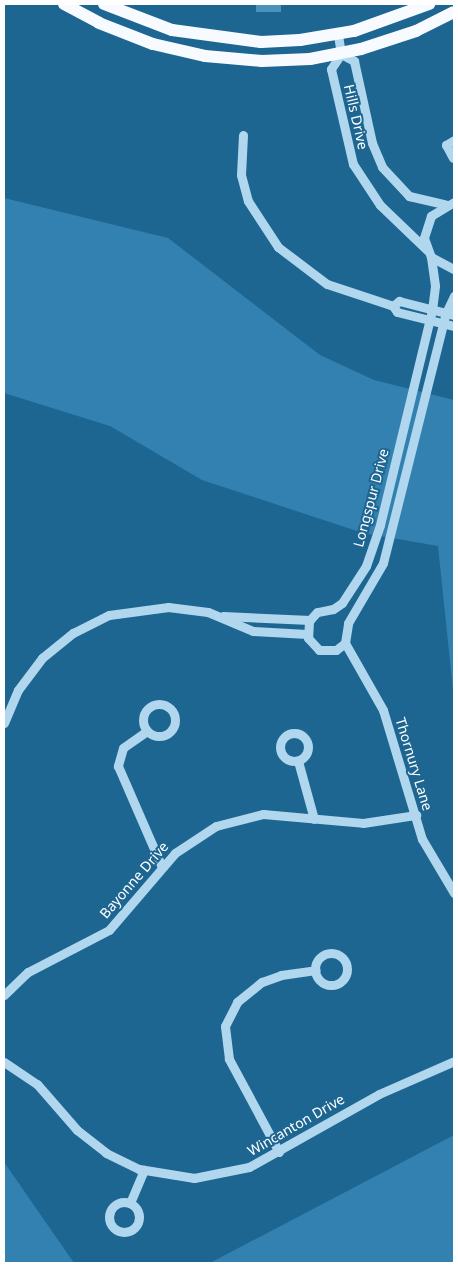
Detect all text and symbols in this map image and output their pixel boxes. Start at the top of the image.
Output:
street label: Hills Drive [340,83,372,151]
street label: Longspur Drive [350,447,392,549]
street label: Thornury Lane [392,716,436,812]
street label: Bayonne Drive [96,838,172,922]
street label: Wincanton Drive [245,1090,347,1160]

